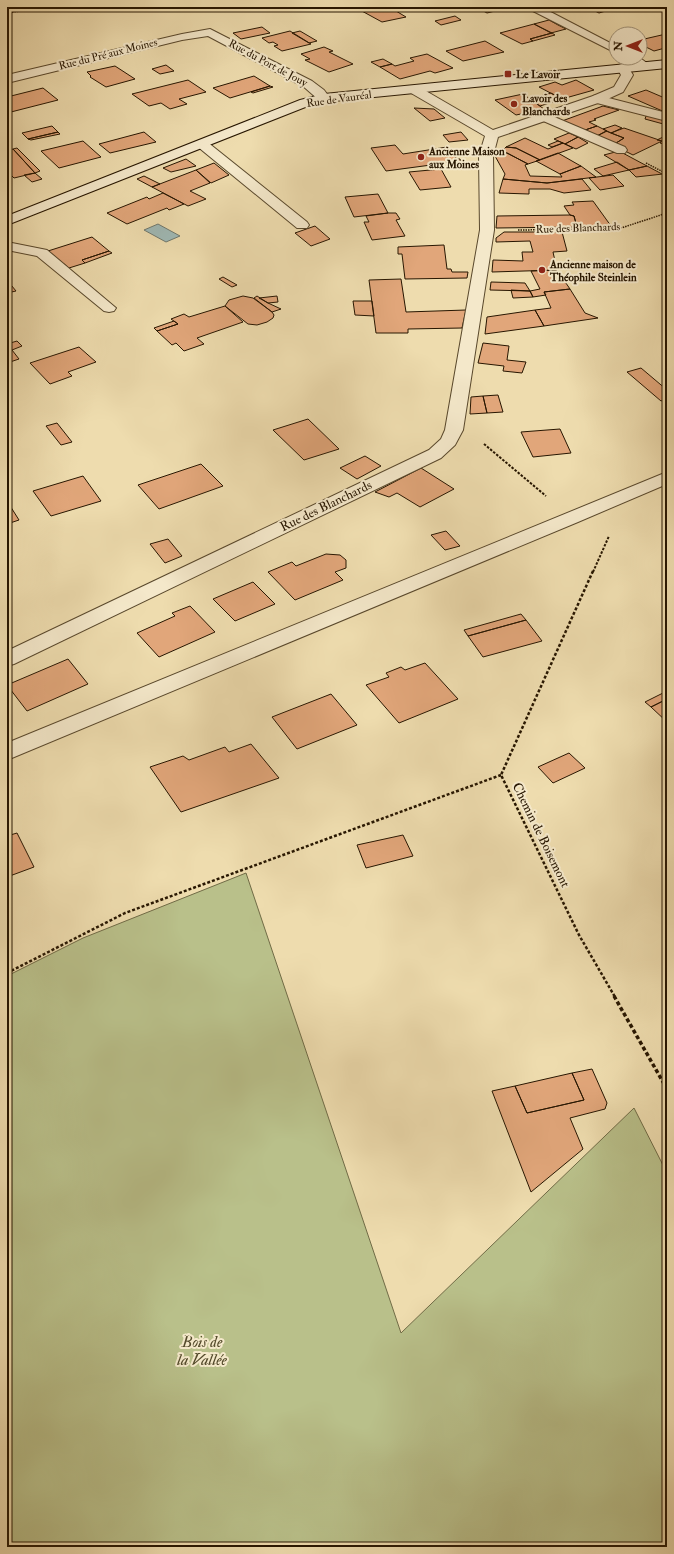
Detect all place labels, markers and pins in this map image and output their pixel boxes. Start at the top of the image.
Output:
place label: Le Lavoir [516,68,561,81]
marker: Le Lavoir [503,69,513,79]
place label: Lavoir des Blanchards [522,92,570,118]
marker: Lavoir des Blanchards [509,99,519,109]
place label: Ancienne Maison aux Moines [428,145,505,171]
marker: Ancienne Maison aux Moines [416,152,426,162]
place label: Ancienne maison de Théophile Steinlein [549,258,637,285]
marker: Ancienne maison de Théophile Steinlein [537,265,547,275]

